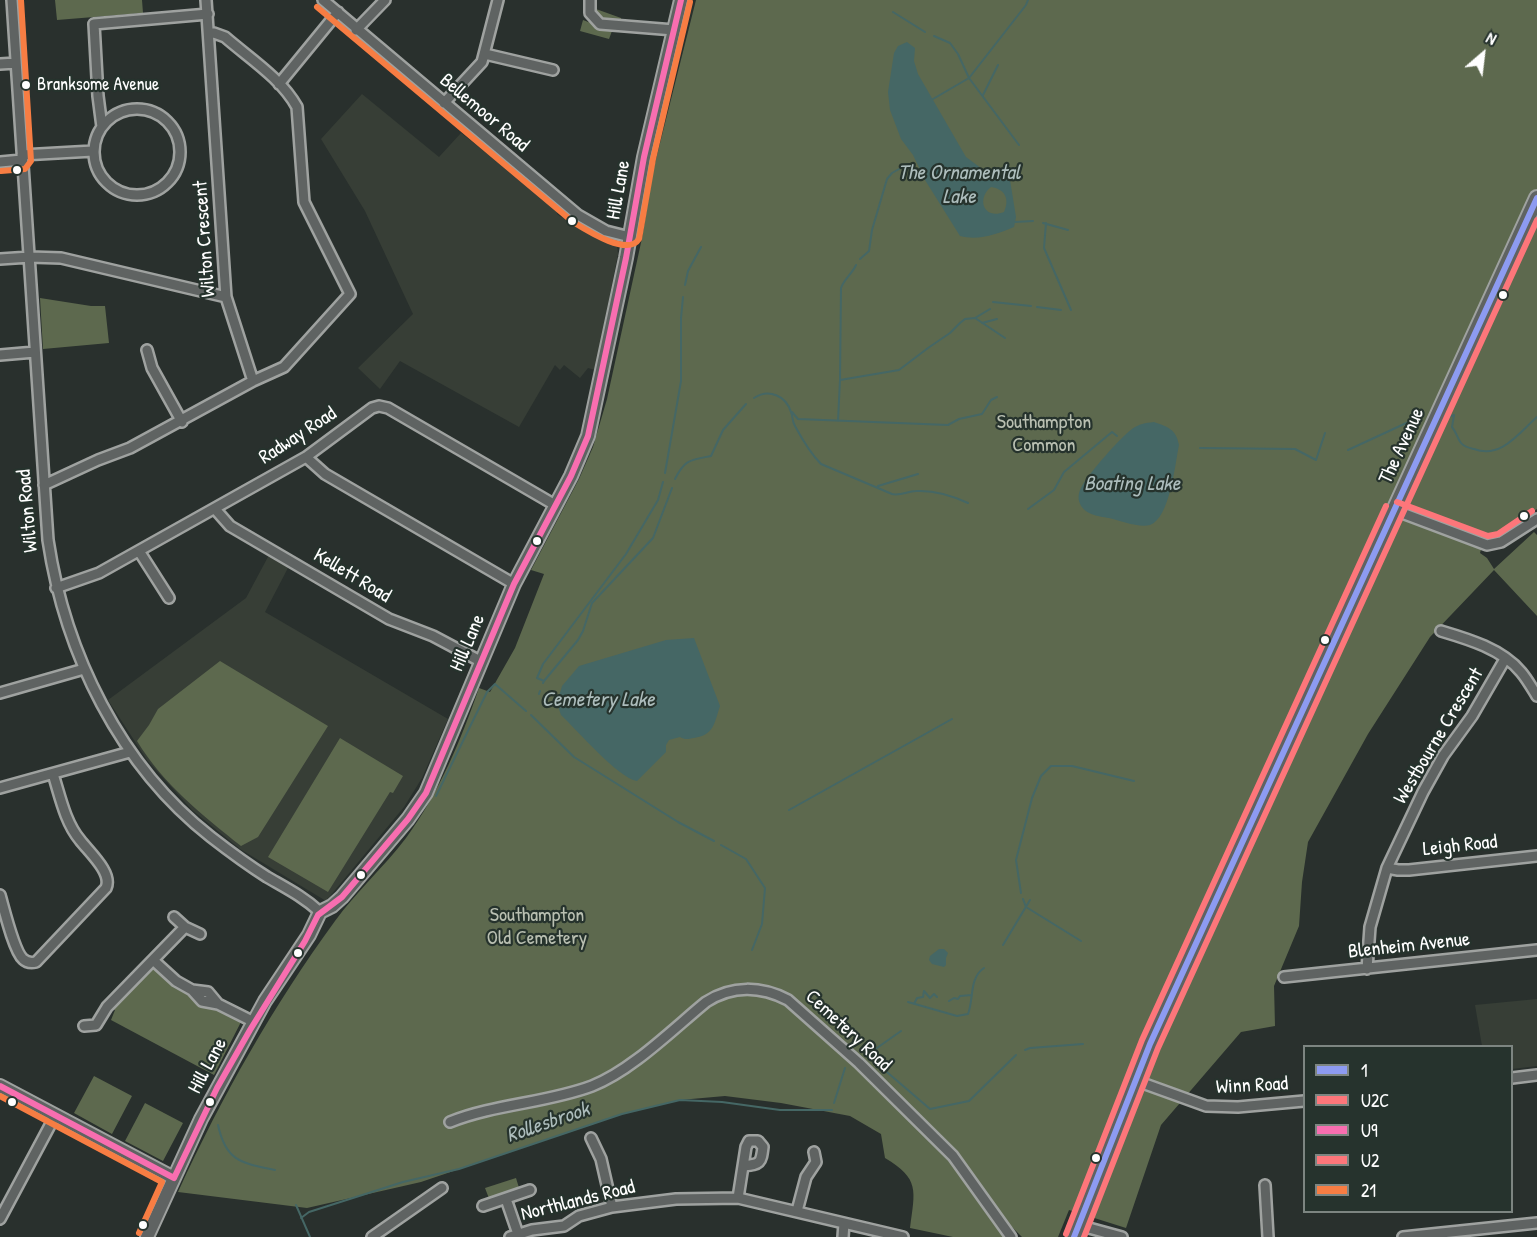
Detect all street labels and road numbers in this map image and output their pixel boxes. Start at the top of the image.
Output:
street label: Bellemoor Road [434,69,534,157]
street label: Hill Lane [602,159,636,221]
street label: Wilton Crescent [189,180,221,298]
street label: Radway Road [255,402,341,470]
street label: The Avenue [1374,404,1430,488]
street label: Wilton Road [12,468,44,554]
street label: Kellett Road [309,544,395,608]
street label: Hill Lane [445,611,491,675]
street label: Westbourne Crescent [1389,664,1489,808]
street label: Leigh Road [1422,830,1498,862]
street label: Blenheim Avenue [1347,928,1471,964]
street label: Cemetery Road [800,985,896,1077]
street label: Hill Lane [183,1034,233,1098]
street label: Winn Road [1215,1072,1289,1100]
street label: Northlands Road [518,1175,638,1227]

